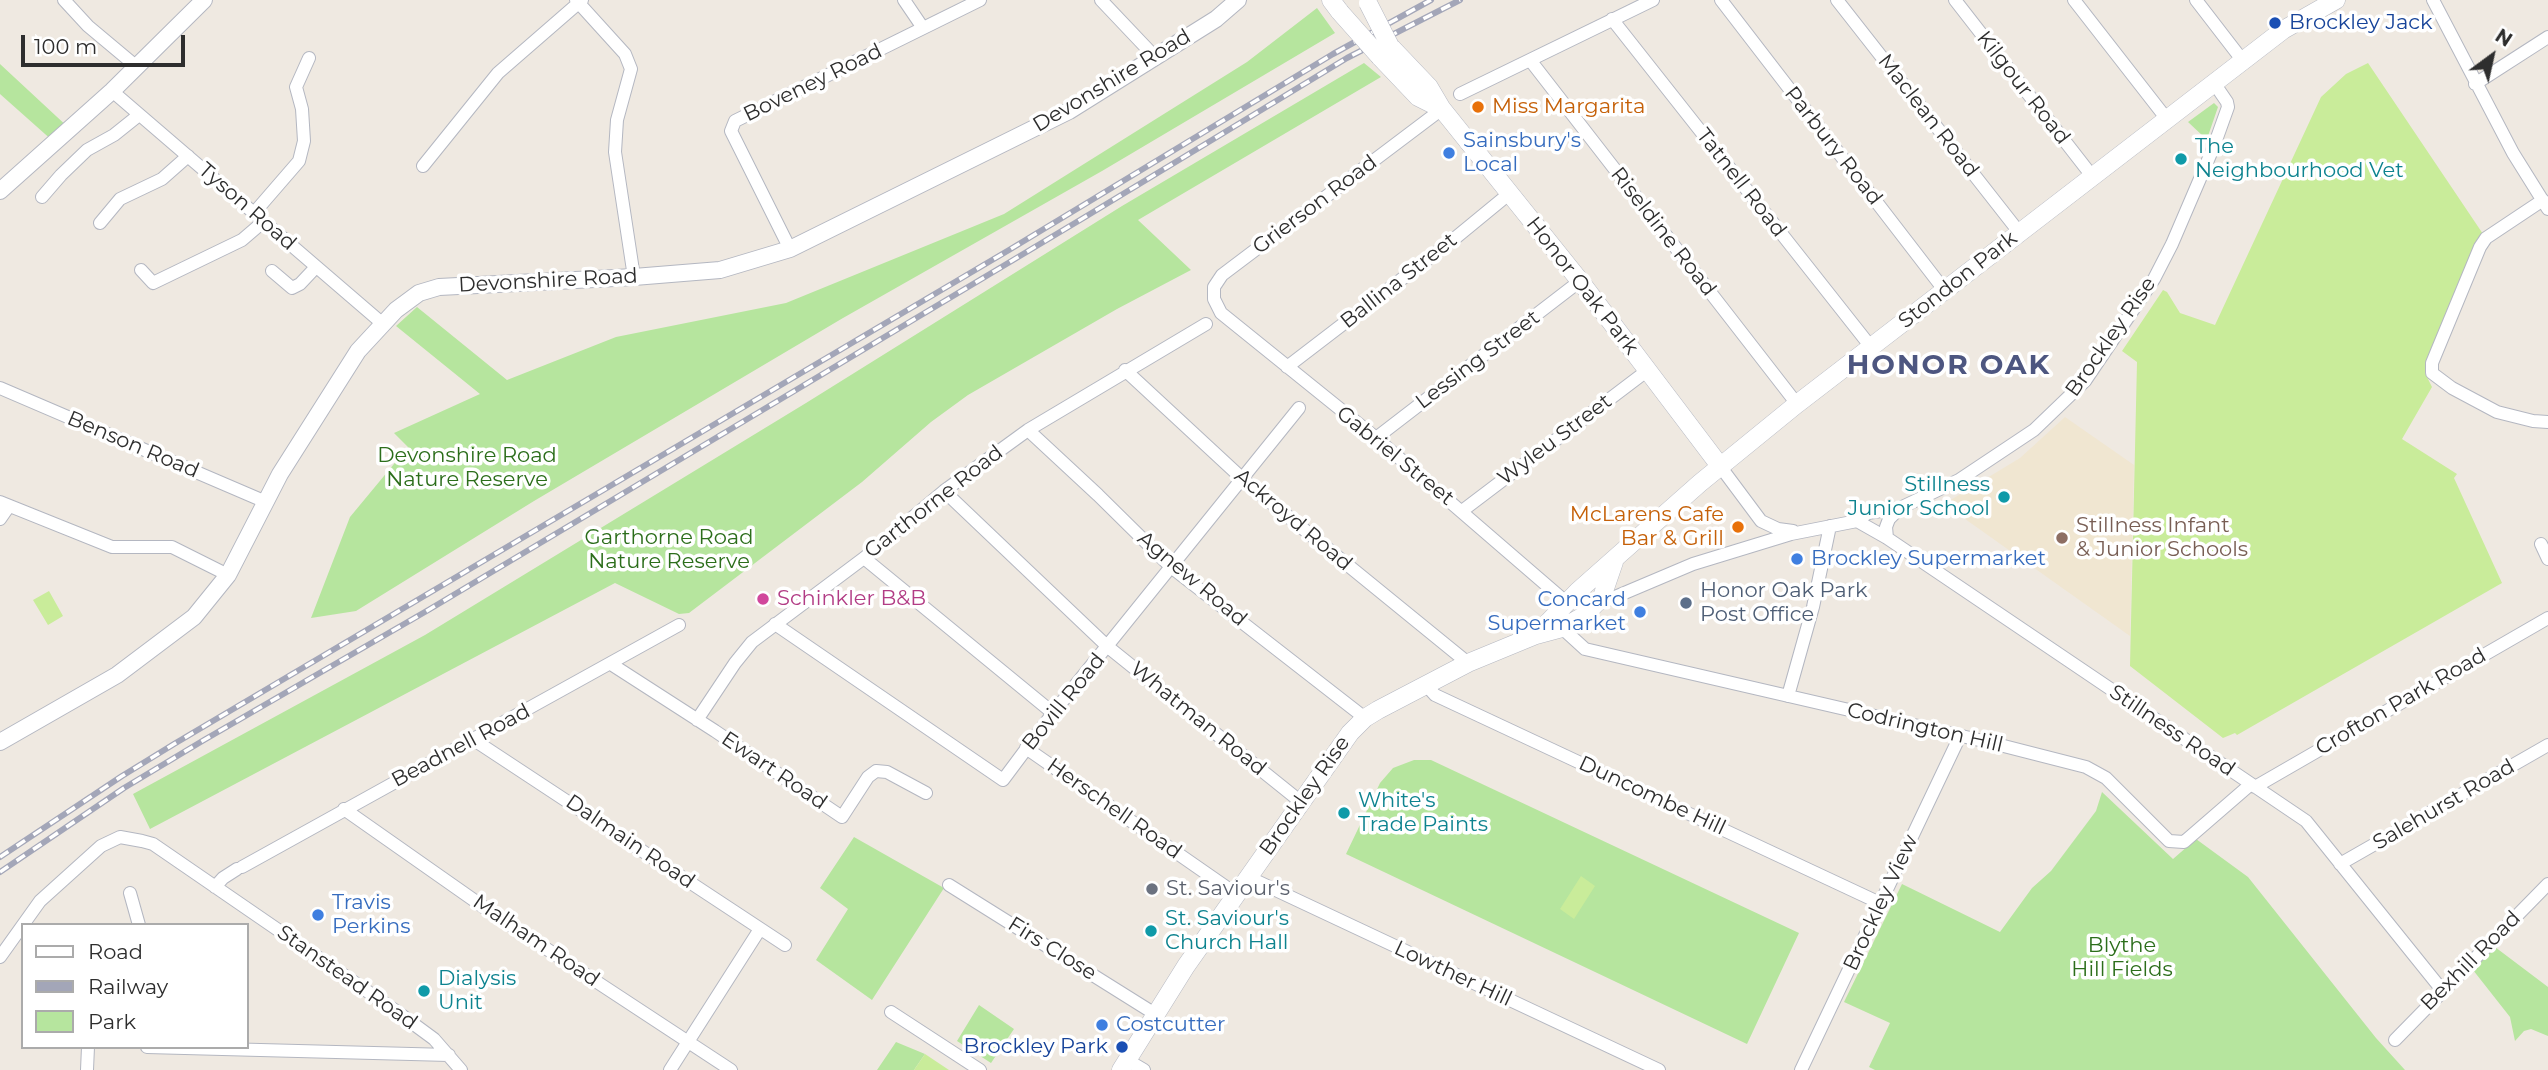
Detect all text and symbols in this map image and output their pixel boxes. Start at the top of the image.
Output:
place label: Brockley Jack [2289,10,2433,36]
marker: Brockley Jack [2267,15,2283,31]
scale bar [24,21,189,65]
north arrow [2457,21,2527,91]
street label: Devonshire Road [1029,24,1195,138]
text: N [2491,24,2516,52]
street label: Kilgour Road [1971,26,2075,150]
text: 100 m [34,34,97,59]
street label: Boveney Road [740,39,886,127]
street label: Maclean Road [1872,49,1984,183]
street label: Parbury Road [1779,82,1887,210]
place label: Miss Margarita [1492,94,1645,120]
marker: Miss Margarita [1470,99,1486,115]
street label: Tatnell Road [1691,124,1791,242]
place label: Sainsbury's Local [1463,128,1581,178]
place label: The Neighbourhood Vet [2195,134,2404,184]
marker: Sainsbury's Local [1441,145,1457,161]
street label: Grierson Road [1248,150,1382,260]
marker: The Neighbourhood Vet [2173,151,2189,167]
street label: Tyson Road [193,158,301,256]
street label: Riseldine Road [1605,163,1721,301]
street label: Honor Oak Park [1520,212,1644,360]
street label: Stondon Park [1894,226,2022,334]
street label: Ballina Street [1336,228,1462,334]
street label: Devonshire Road [458,264,638,298]
street label: Brockley Rise [2060,272,2162,402]
street label: Lessing Street [1411,305,1545,415]
district label: HONOR OAK [1848,349,2050,383]
street label: Wyleu Street [1493,389,1617,491]
street label: Gabriel Street [1331,401,1459,511]
street label: Benson Road [63,406,203,484]
street label: Garthorne Road [860,440,1008,564]
park label: Devonshire Road Nature Reserve [377,443,557,493]
street label: Ackroyd Road [1229,464,1357,576]
place label: Stillness Junior School [1848,472,1990,522]
marker: Stillness Junior School [1996,489,2012,505]
place label: McLarens Cafe Bar & Grill [1570,502,1724,552]
place label: Stillness Infant & Junior Schools [2076,513,2248,563]
marker: McLarens Cafe Bar & Grill [1730,519,1746,535]
park label: Garthorne Road Nature Reserve [585,525,753,575]
street label: Agnew Road [1132,526,1252,632]
marker: Stillness Infant & Junior Schools [2054,530,2070,546]
place label: Brockley Supermarket [1811,546,2046,572]
marker: Brockley Supermarket [1789,551,1805,567]
place label: Honor Oak Park Post Office [1700,578,1868,628]
place label: Schinkler B&B [777,586,926,612]
place label: Concard Supermarket [1488,587,1626,637]
marker: Schinkler B&B [755,591,771,607]
marker: Honor Oak Park Post Office [1678,595,1694,611]
marker: Concard Supermarket [1632,604,1648,620]
street label: Crofton Park Road [2311,643,2491,761]
street label: Bovill Road [1017,648,1111,756]
street label: Whatman Road [1125,657,1271,781]
street label: Stillness Road [2104,680,2240,782]
street label: Codrington Hill [1845,698,2005,758]
street label: Beadnell Road [387,699,535,793]
street label: Ewart Road [716,726,832,816]
street label: Brockley Rise [1254,731,1356,861]
street label: Duncombe Hill [1575,751,1729,841]
street label: Herschell Road [1042,753,1186,865]
street label: Salehurst Road [2369,754,2519,856]
place label: White's Trade Paints [1358,788,1488,838]
street label: Dalmain Road [561,790,699,894]
marker: White's Trade Paints [1336,805,1352,821]
street label: Brockley View [1838,831,1924,975]
place label: St. Saviour's [1166,876,1290,902]
marker: St. Saviour's [1144,881,1160,897]
street label: Malham Road [468,889,604,993]
place label: Travis Perkins [332,890,410,940]
place label: St. Saviour's Church Hall [1165,906,1289,956]
street label: Bexhill Road [2416,906,2526,1016]
marker: Travis Perkins [310,907,326,923]
street label: Firs Close [1003,912,1101,986]
street label: Stanstead Road [272,920,422,1036]
legend [21,923,248,1049]
marker: St. Saviour's Church Hall [1143,923,1159,939]
park label: Blythe Hill Fields [2071,933,2173,983]
street label: Lowther Hill [1390,936,1516,1012]
text: Road [88,939,143,964]
place label: Dialysis Unit [438,966,516,1016]
text: Railway [88,974,168,999]
marker: Dialysis Unit [416,983,432,999]
text: Park [88,1009,136,1034]
place label: Costcutter [1116,1012,1225,1038]
marker: Costcutter [1094,1017,1110,1033]
place label: Brockley Park [964,1034,1108,1060]
marker: Brockley Park [1114,1039,1130,1055]

